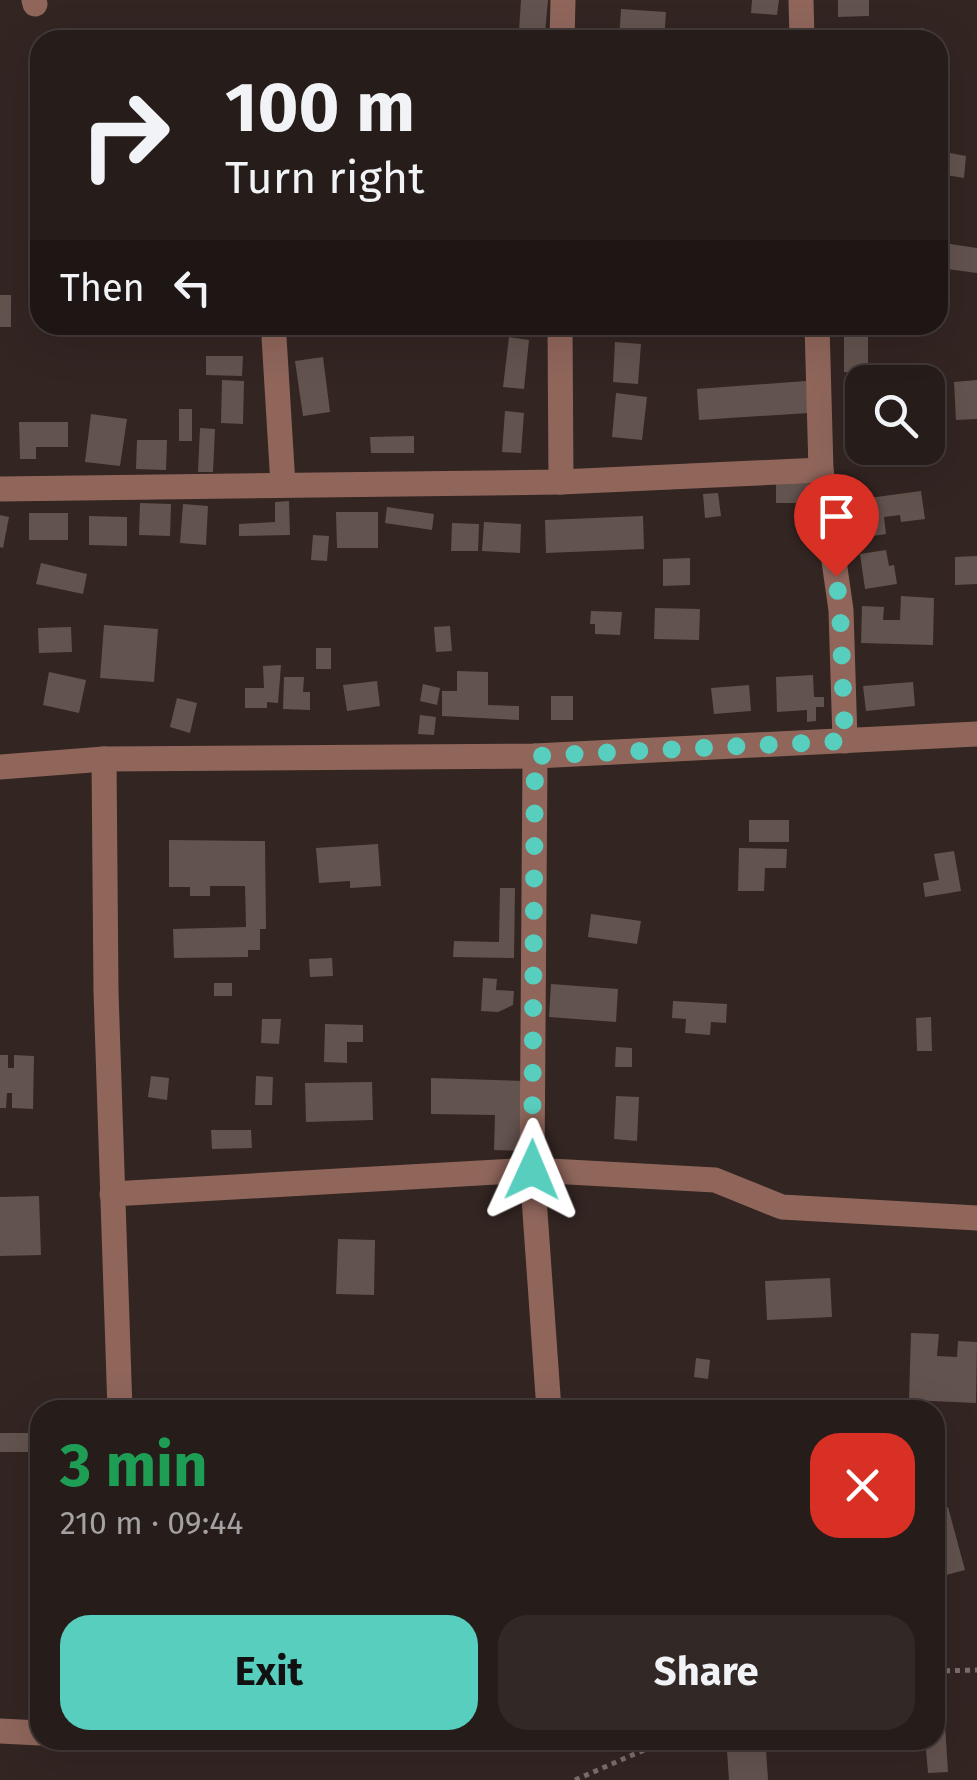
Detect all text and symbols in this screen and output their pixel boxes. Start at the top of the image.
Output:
text: 100 m [225,66,415,150]
icon: right [60,70,190,200]
text: Turn right [225,151,424,205]
icon: left [165,260,220,315]
text: Then [60,265,145,311]
map controls [845,365,945,465]
button: search [845,365,945,465]
pin [794,474,879,577]
icon: arrive [809,489,864,544]
position arrow [480,1118,584,1222]
text: 3 min [60,1430,208,1502]
button: close [810,1433,915,1538]
text: 210 m · 09:44 [60,1504,243,1542]
button: Exit [60,1615,478,1730]
button: Share [498,1615,915,1730]

